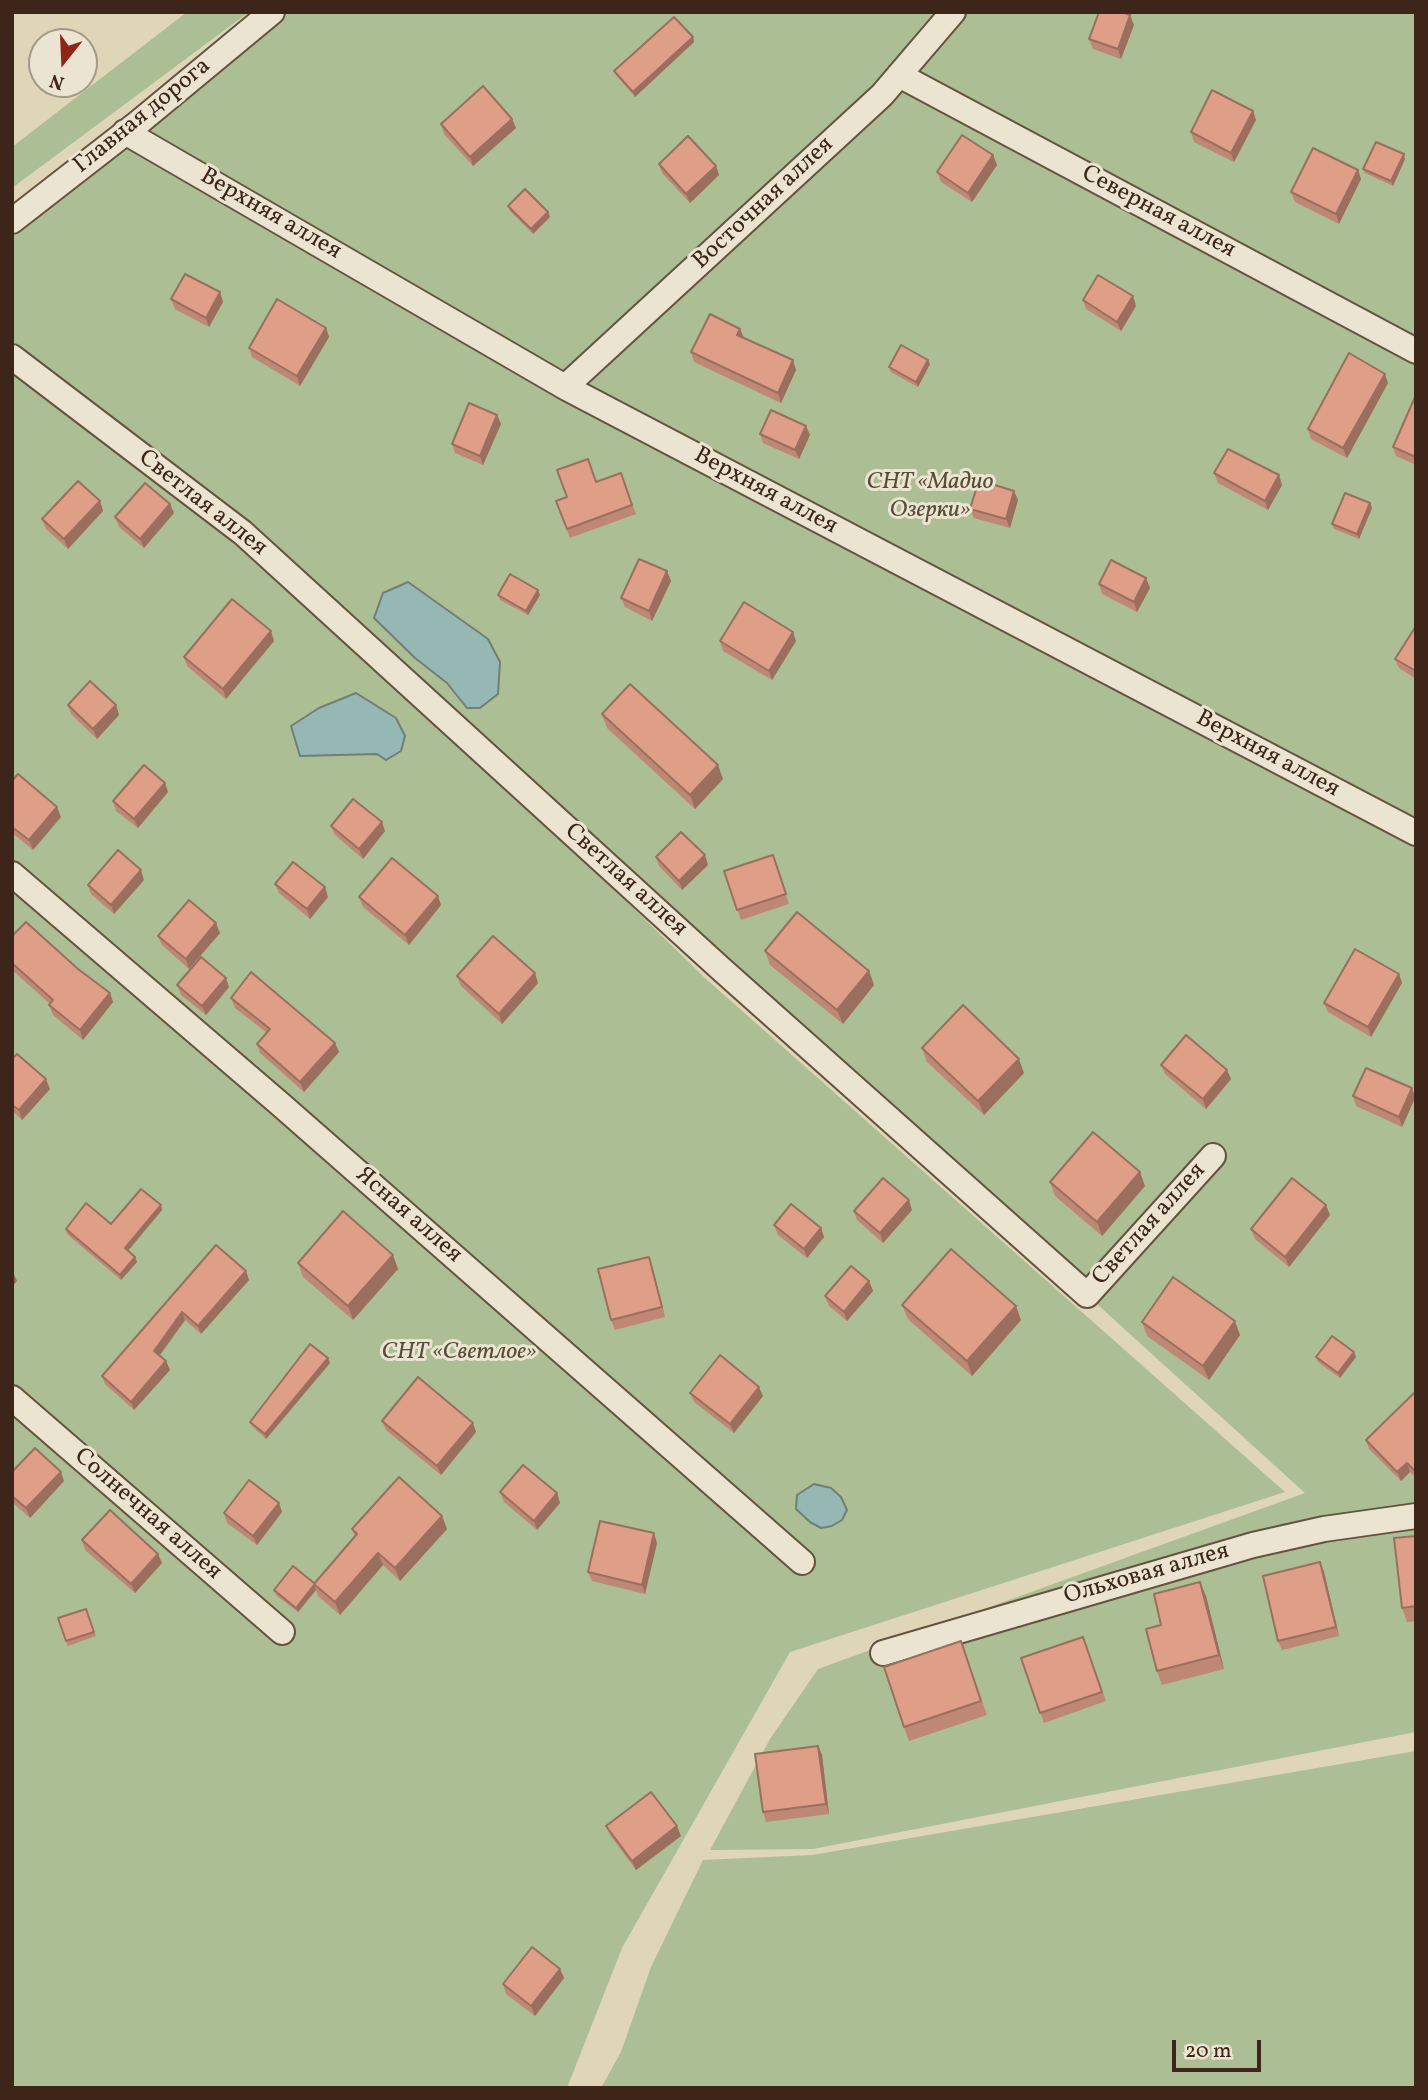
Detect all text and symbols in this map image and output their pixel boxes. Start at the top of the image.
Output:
north arrow [28,28,98,98]
street label: Главная дорога [69,53,217,181]
text: N [47,67,68,96]
street label: Восточная аллея [688,131,840,277]
street label: Северная аллея [1076,160,1240,266]
street label: Верхняя аллея [194,163,346,267]
street label: Верхняя аллея [688,442,842,542]
street label: Светлая аллея [132,445,272,563]
park label: СНТ «Мадио Озерки» [866,470,994,526]
street label: Верхняя аллея [1190,705,1344,805]
street label: Светлая аллея [558,818,692,944]
street label: Светлая аллея [1087,1158,1213,1292]
street label: Ясная аллея [349,1162,467,1270]
park label: СНТ «Светлое» [381,1340,537,1368]
street label: Солнечная аллея [67,1443,227,1587]
street label: Ольховая аллея [1061,1538,1233,1612]
scale bar [1176,2026,1265,2070]
text: 20 m [1185,2037,1231,2066]

